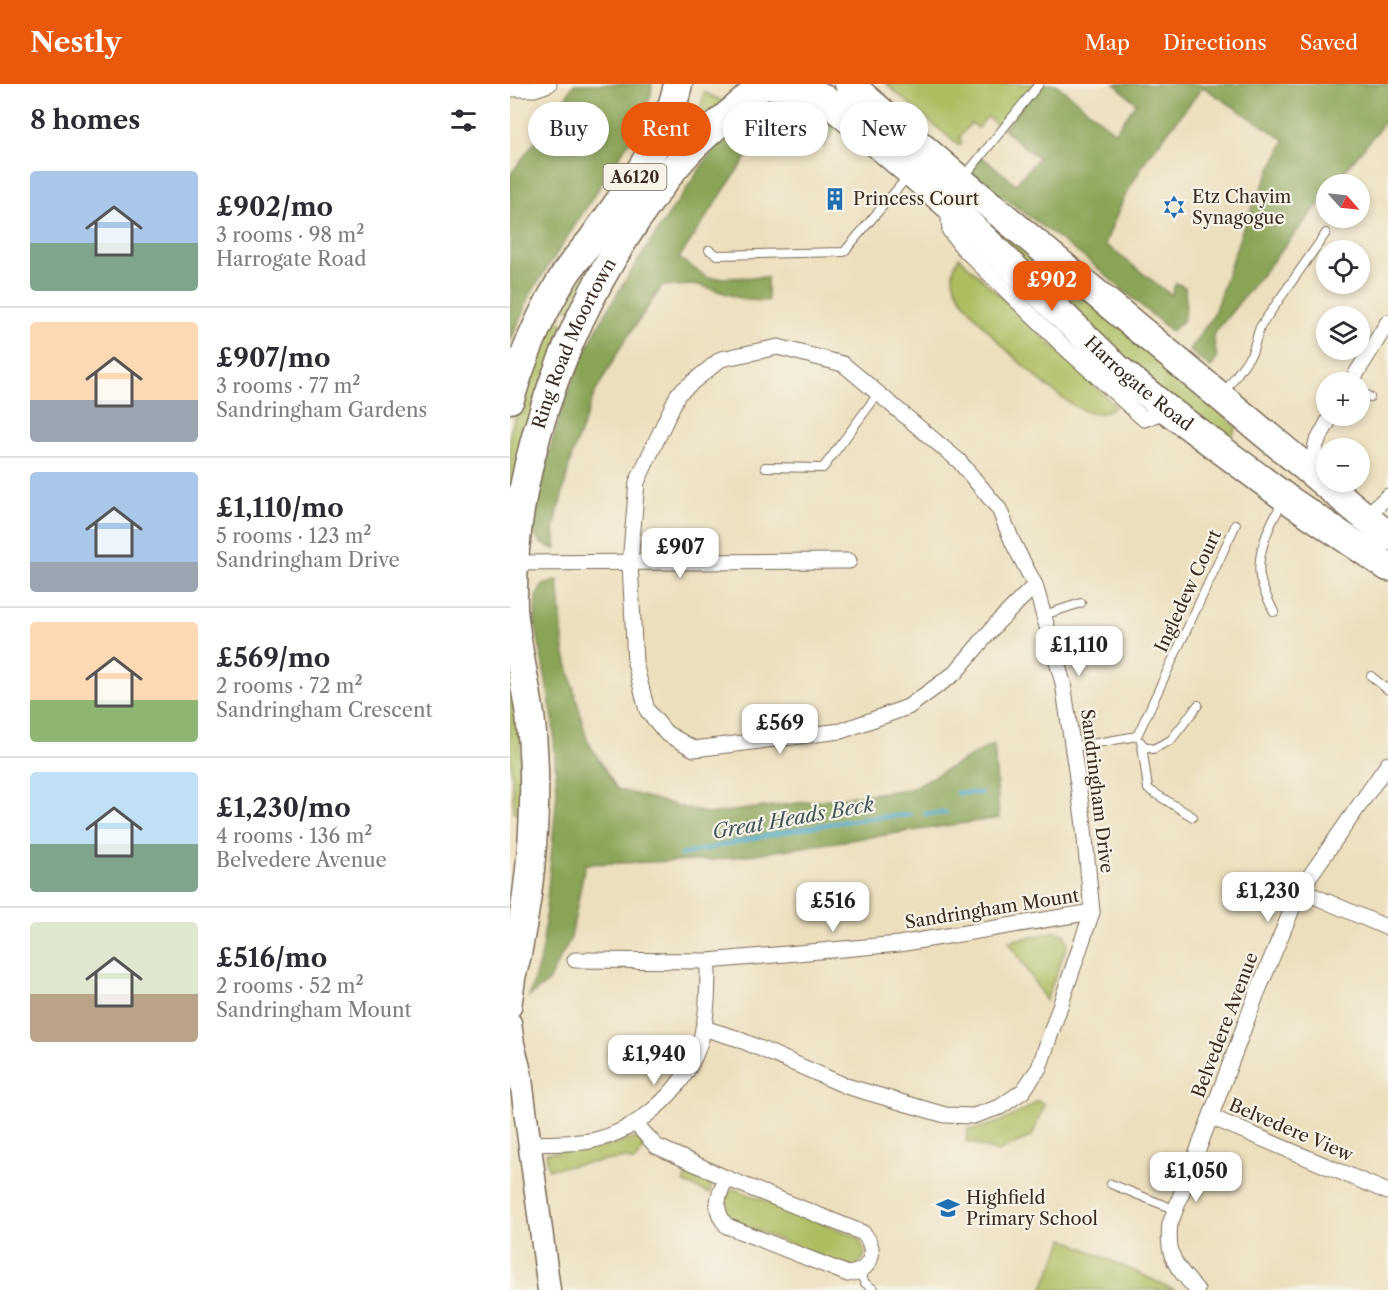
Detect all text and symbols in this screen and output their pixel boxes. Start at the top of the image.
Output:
text: Nestly [30,25,121,59]
text: Map [1085,30,1130,55]
text: Directions [1163,30,1267,55]
text: Saved [1300,30,1358,55]
chip: Buy [528,102,609,156]
chip: Rent [621,102,711,156]
chip: Filters [723,102,828,156]
chip: New [840,102,928,156]
text: 8 homes [30,104,140,136]
icon: filters [447,104,480,137]
road number: A6120 [604,164,666,190]
north arrow [1316,174,1370,228]
map controls [1316,174,1370,492]
building icon: Princess Court [822,186,848,212]
place label: Etz Chayim Synagogue [1192,186,1292,229]
place label: Princess Court [853,188,980,210]
text: £902/mo [216,191,333,223]
synagogue icon: Etz Chayim Synagogue [1161,194,1187,220]
icon: home [78,195,150,267]
text: 3 rooms · 98 m² [216,223,364,247]
button: locate [1316,240,1370,294]
text: Harrogate Road [216,247,366,271]
street label: Ring Road Moortown [528,254,621,431]
pin: £902 [1016,261,1088,312]
text: £902 [1027,268,1077,292]
button: layers [1316,306,1370,360]
street label: Harrogate Road [1080,331,1197,436]
text: £907/mo [216,342,330,374]
icon: home [78,346,150,418]
button: + [1316,372,1370,426]
text: 3 rooms · 77 m² [216,374,360,398]
text: Sandringham Gardens [216,398,427,422]
button: − [1316,438,1370,492]
text: £1,110/mo [216,492,344,524]
icon: home [78,496,150,568]
text: 5 rooms · 123 m² [216,524,372,548]
street label: Ingledew Court [1150,526,1226,656]
pin: £907 [644,528,716,579]
text: £907 [656,535,704,559]
text: Sandringham Drive [216,548,400,572]
pin: £1,110 [1030,626,1128,677]
text: £1,110 [1050,633,1108,657]
text: £569/mo [216,642,330,674]
icon: home [78,646,150,718]
text: 2 rooms · 72 m² [216,674,363,698]
text: Sandringham Crescent [216,698,433,722]
pin: £569 [744,704,816,755]
street label: Sandringham Drive [1076,708,1118,874]
text: £569 [756,711,804,735]
text: £1,230/mo [216,792,351,824]
water label: Great Heads Beck [710,792,876,844]
icon: home [78,796,150,868]
text: 4 rooms · 136 m² [216,824,372,848]
text: Belvedere Avenue [216,848,387,872]
pin: £1,230 [1219,872,1317,923]
text: £1,230 [1236,879,1300,903]
pin: £516 [797,882,869,933]
street label: Sandringham Mount [903,884,1081,934]
text: £516 [810,889,856,913]
text: £516/mo [216,942,327,974]
icon: home [78,946,150,1018]
street label: Belvedere Avenue [1187,949,1263,1101]
text: 2 rooms · 52 m² [216,974,364,998]
text: Sandringham Mount [216,998,412,1022]
pin: £1,940 [605,1035,703,1086]
text: £1,940 [622,1042,686,1066]
street label: Belvedere View [1226,1094,1357,1167]
pin: £1,050 [1147,1152,1245,1203]
text: £1,050 [1164,1159,1228,1183]
place label: Highfield Primary School [966,1187,1098,1230]
school or university icon: Highfield Primary School [935,1195,961,1221]

